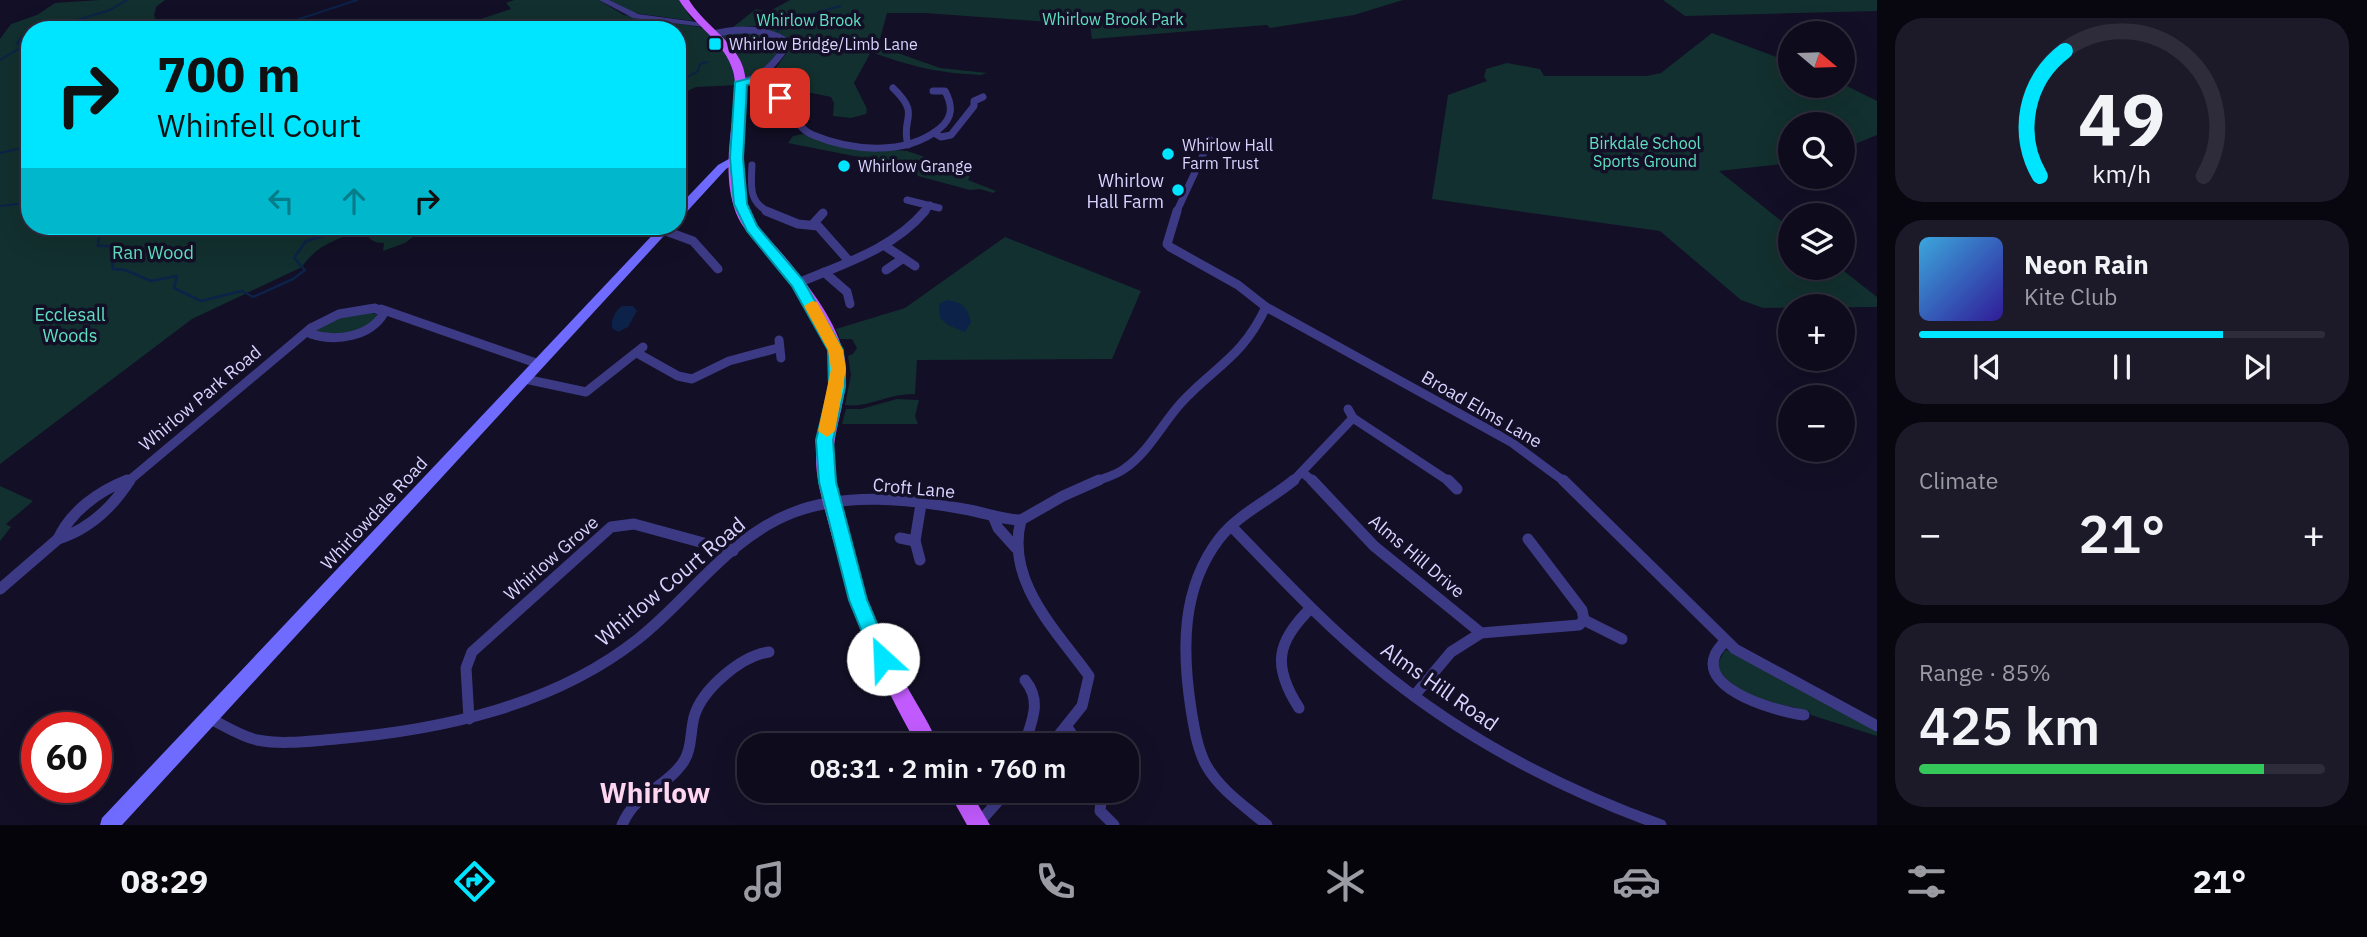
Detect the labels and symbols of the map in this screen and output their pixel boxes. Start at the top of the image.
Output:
park label: Whirlow Brook Park [1042,9,1184,29]
park label: Whirlow Brook [756,10,862,30]
north arrow [1778,21,1855,98]
place label: Whirlow Bridge/Limb Lane [729,34,918,54]
marker: Whirlow Bridge/Limb Lane [707,36,723,52]
pin [750,68,810,128]
park label: Birkdale School Sports Ground [1589,133,1701,171]
place label: Whirlow Hall Farm Trust [1182,135,1273,173]
marker: Whirlow Hall Farm Trust [1160,146,1176,162]
place label: Whirlow Grange [858,156,972,176]
marker: Whirlow Grange [836,158,852,174]
place label: Whirlow Hall Farm [1086,169,1164,213]
marker: Whirlow Hall Farm [1170,182,1186,198]
park label: Ran Wood [112,241,194,264]
park label: Ecclesall Woods [34,303,106,347]
street label: Whirlow Park Road [134,340,266,456]
street label: Broad Elms Lane [1418,365,1547,453]
street label: Whirlowdale Road [316,452,432,574]
street label: Croft Lane [872,473,956,503]
street label: Alms Hill Drive [1364,509,1470,603]
street label: Whirlow Court Road [589,510,751,652]
street label: Whirlow Grove [499,511,603,605]
position arrow [846,622,920,696]
street label: Alms Hill Road [1376,635,1504,737]
speed limit sign: 60 [21,712,112,803]
district label: Whirlow [600,774,711,811]

